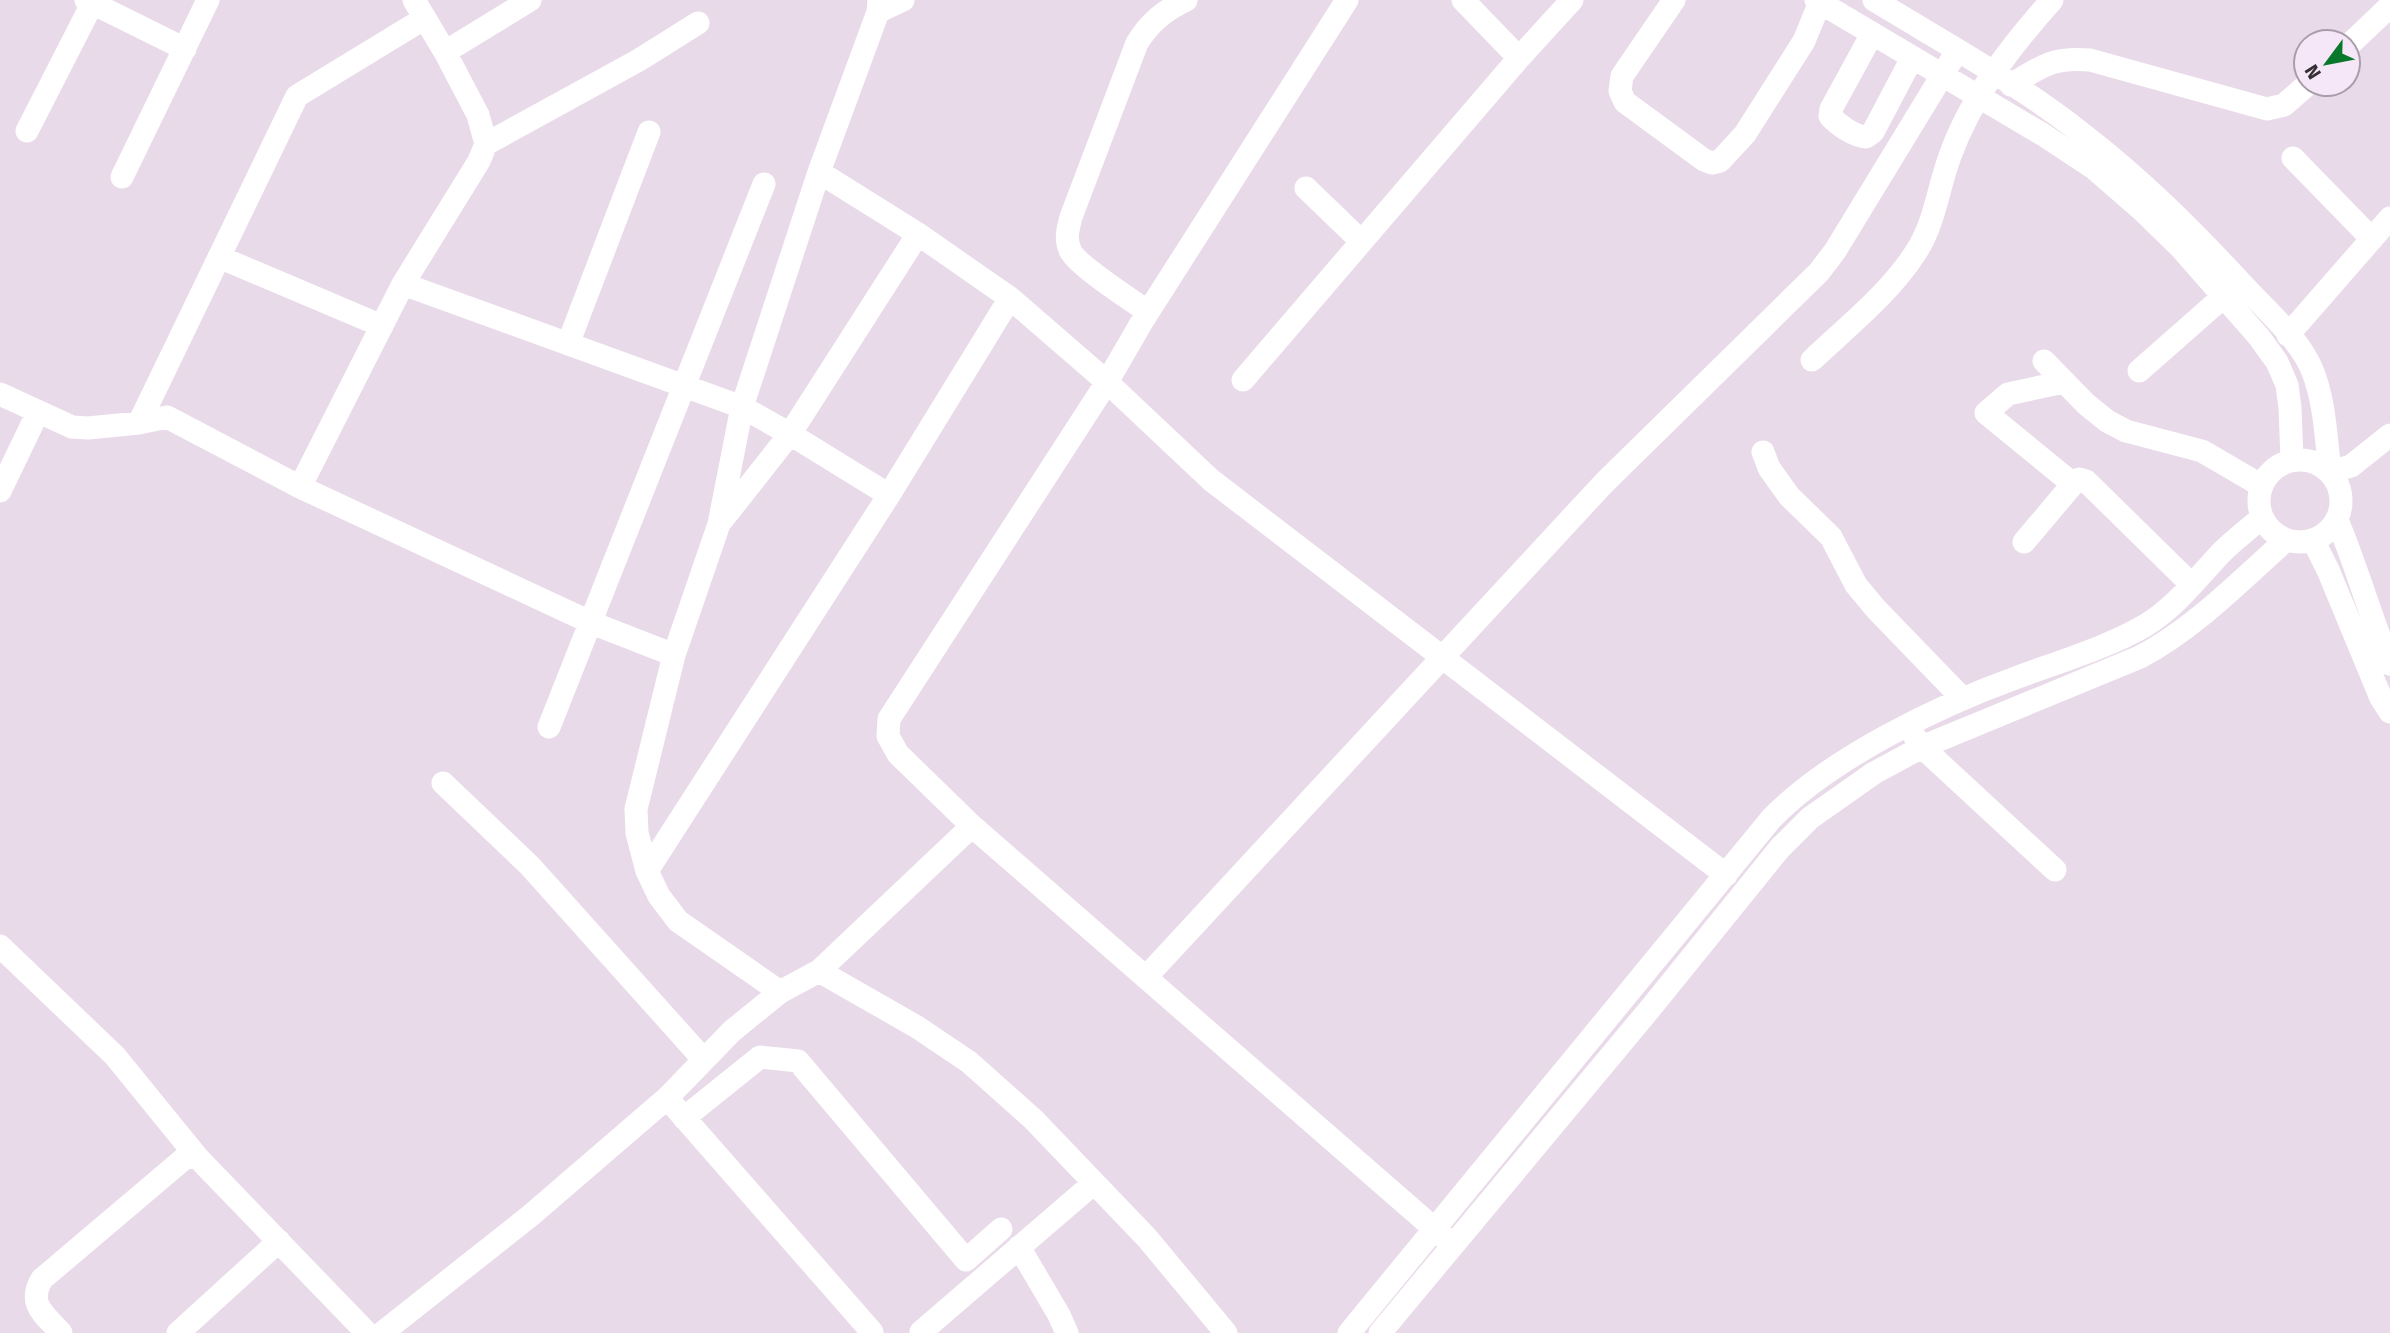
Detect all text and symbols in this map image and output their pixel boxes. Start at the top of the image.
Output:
north arrow [2292,28,2362,98]
text: N [2300,60,2326,83]

